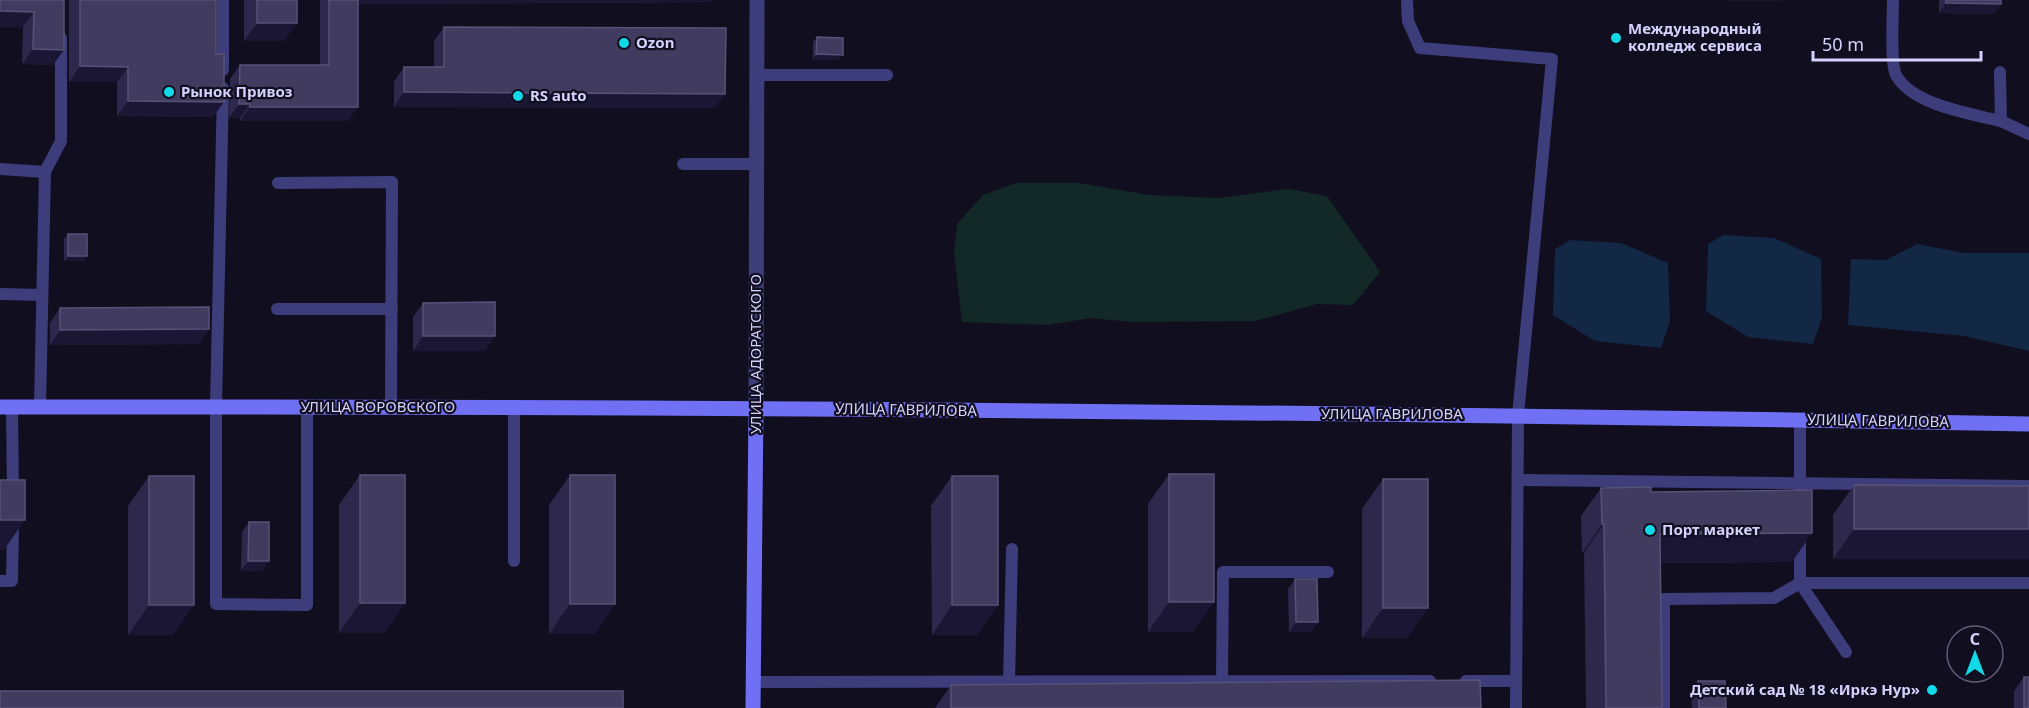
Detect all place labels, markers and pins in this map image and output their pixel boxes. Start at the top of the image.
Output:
place label: Международный колледж сервиса [1628,18,1762,55]
marker: Международный колледж сервиса [1609,31,1623,45]
place label: Ozon [636,32,674,52]
marker: Ozon [617,36,631,50]
place label: Рынок Привоз [181,81,293,101]
marker: Рынок Привоз [162,85,176,99]
place label: RS auto [530,85,587,105]
marker: RS auto [511,89,525,103]
place label: Порт маркет [1662,519,1760,539]
marker: Порт маркет [1643,523,1657,537]
place label: Детский сад № 18 «Иркэ Нур» [1690,679,1920,699]
marker: Детский сад № 18 «Иркэ Нур» [1925,683,1939,697]

